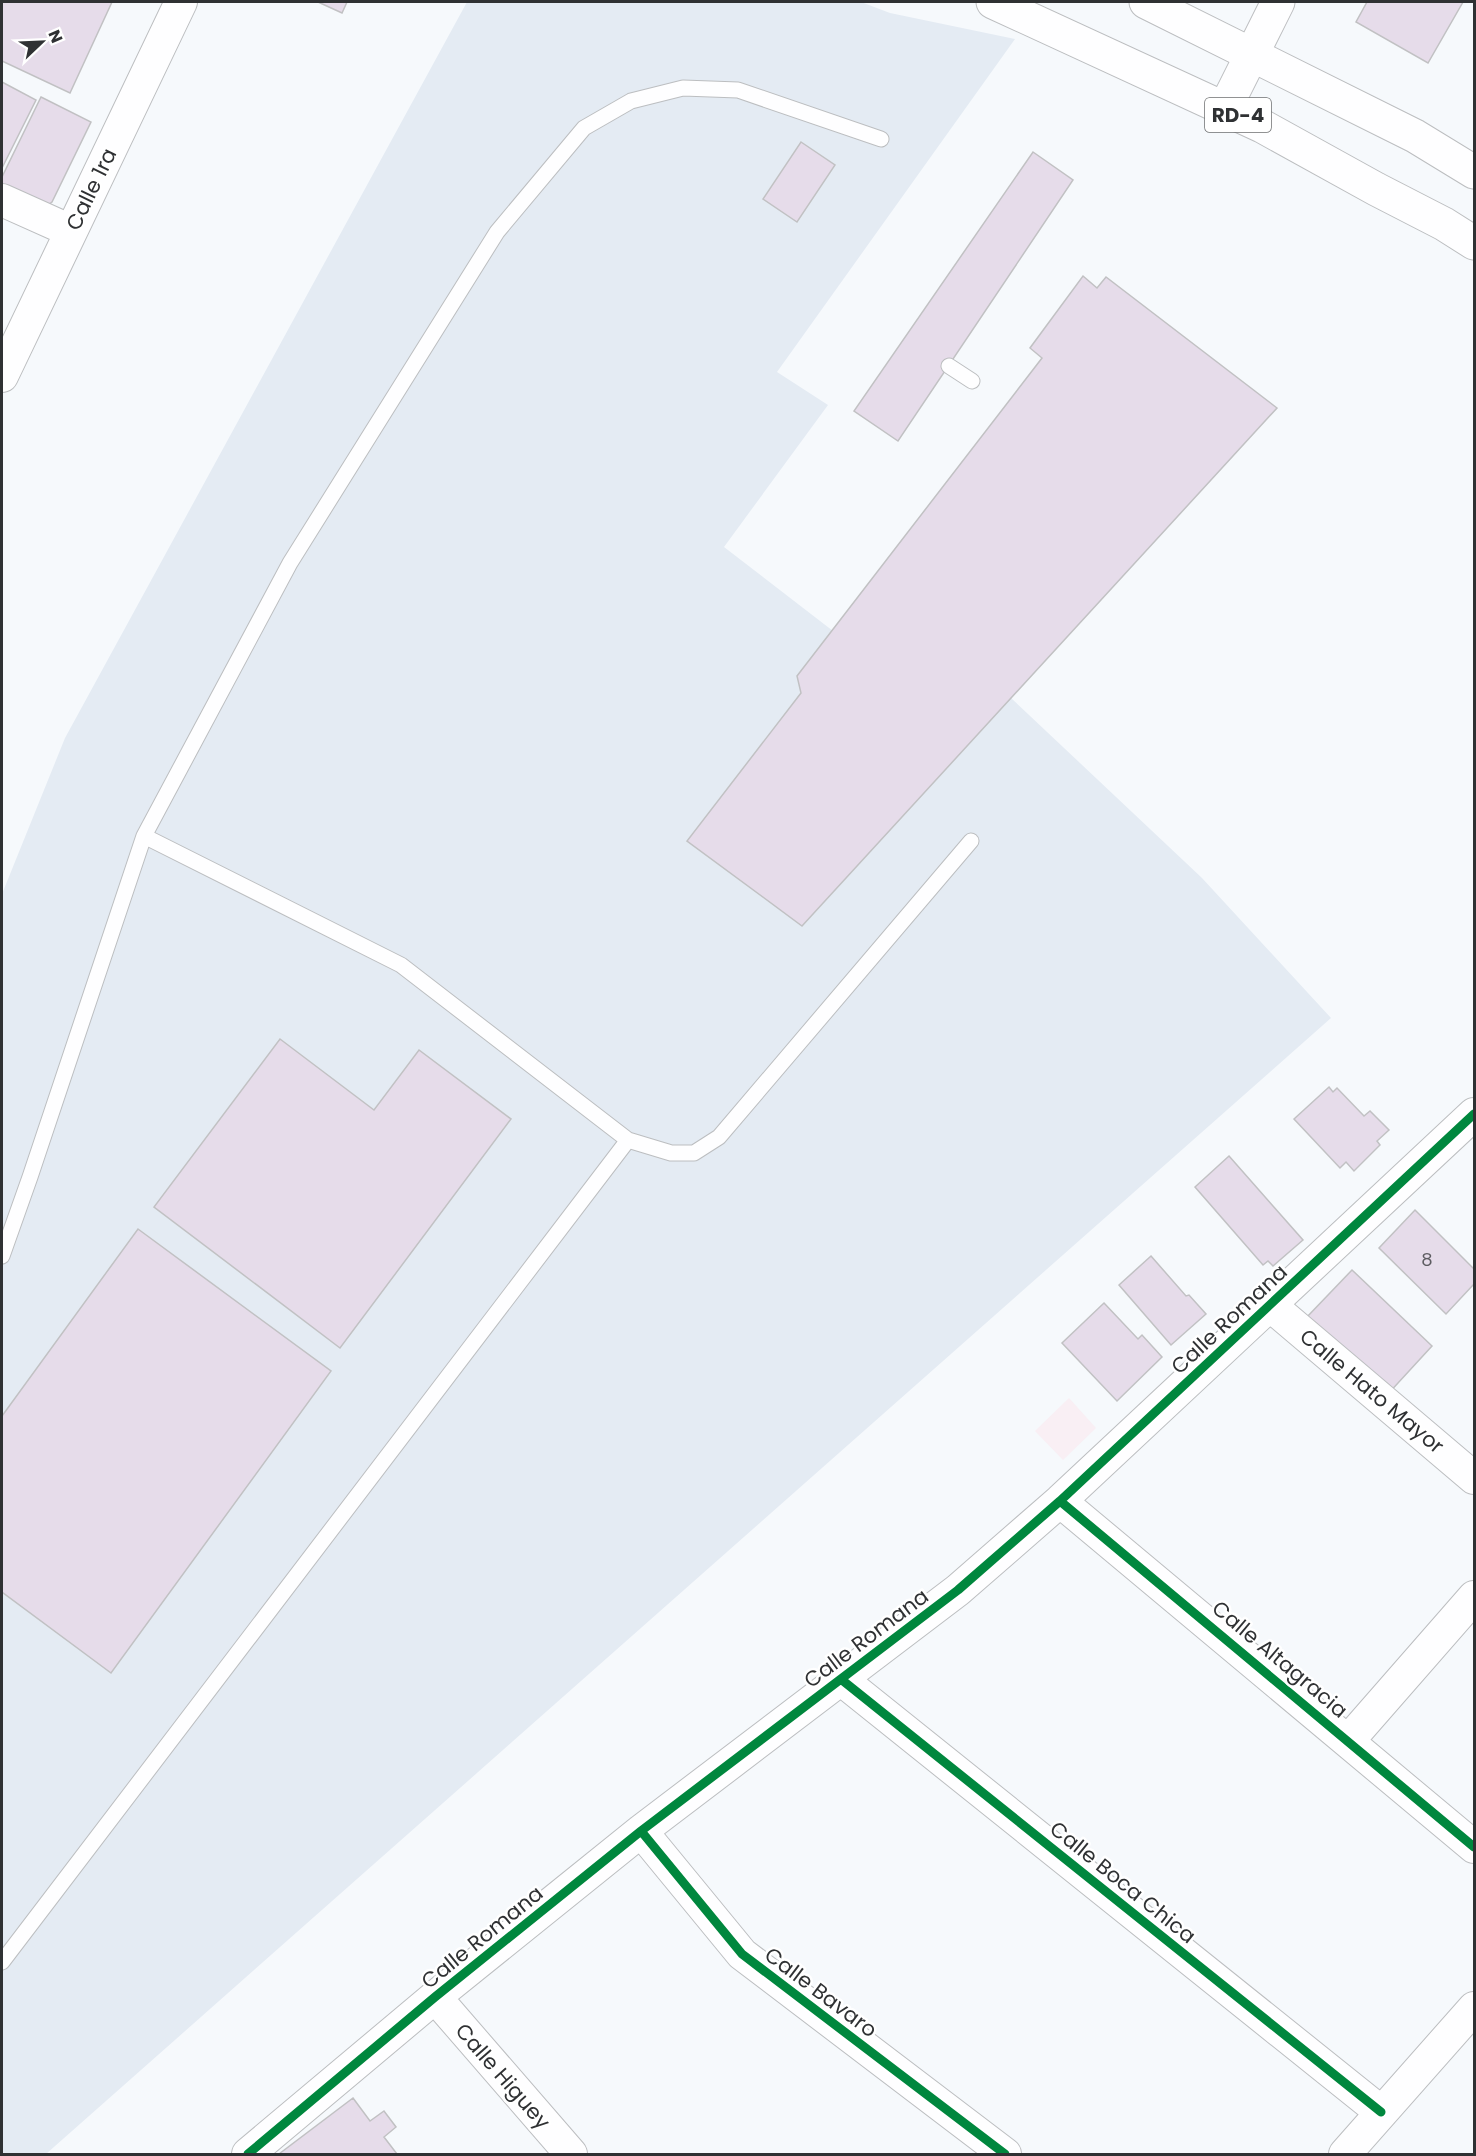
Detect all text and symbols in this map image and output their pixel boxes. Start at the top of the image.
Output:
north arrow [12,12,72,72]
text: N [42,26,68,46]
road number: RD-4 [1205,98,1271,132]
street label: Calle 1ra [59,143,123,235]
house number: 8 [1421,1247,1433,1272]
street label: Calle Romana [1165,1258,1293,1380]
street label: Calle Hato Mayor [1294,1322,1450,1460]
street label: Calle Romana [798,1582,934,1694]
street label: Calle Altagracia [1206,1594,1354,1724]
street label: Calle Boca Chica [1044,1814,1202,1950]
street label: Calle Romana [415,1879,549,1995]
street label: Calle Bavaro [759,1940,883,2044]
street label: Calle Higuey [449,2017,557,2135]

